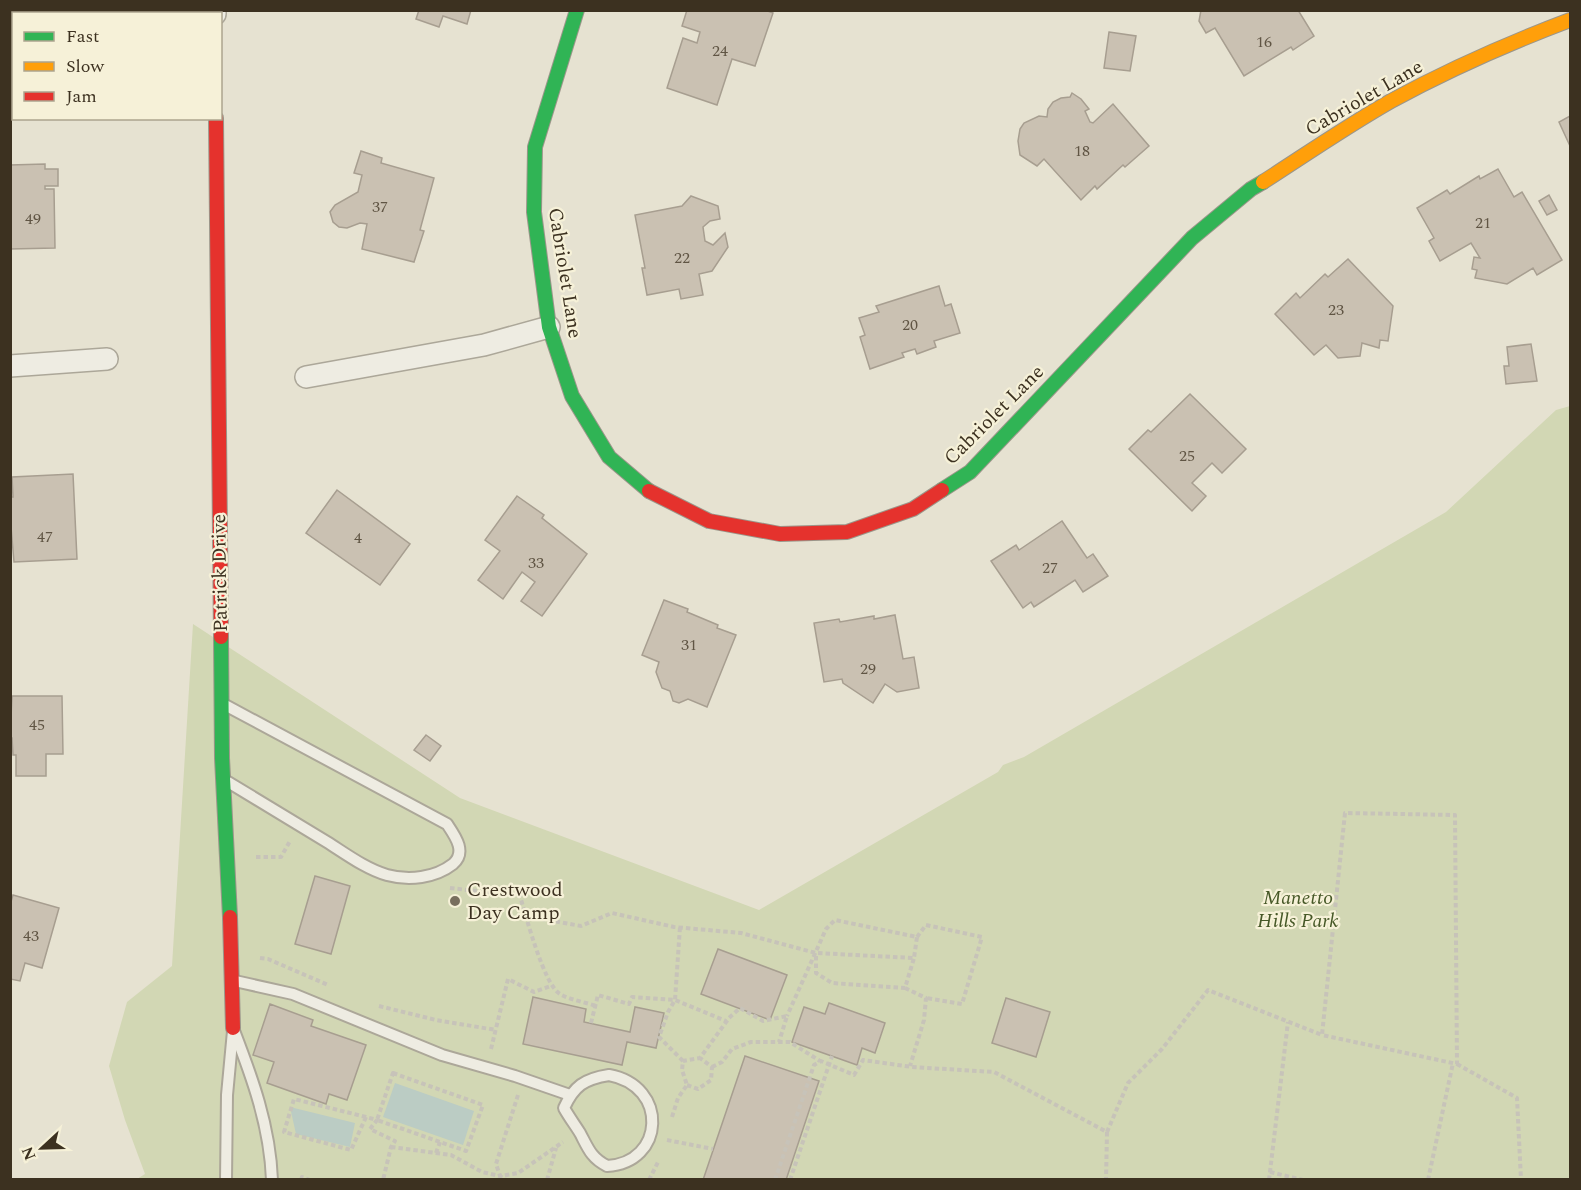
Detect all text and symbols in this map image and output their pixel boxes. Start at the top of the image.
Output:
legend [12,12,222,120]
text: Fast [66,23,99,50]
house number: 16 [1256,30,1272,54]
house number: 24 [712,39,728,63]
street label: Cabriolet Lane [1299,52,1429,144]
text: Slow [66,53,105,80]
text: Jam [66,83,97,110]
house number: 18 [1074,139,1090,163]
house number: 37 [372,195,388,219]
street label: Cabriolet Lane [540,206,590,340]
house number: 49 [25,207,41,231]
house number: 21 [1475,211,1491,235]
house number: 22 [674,246,690,270]
house number: 23 [1328,298,1344,322]
house number: 20 [902,313,918,337]
street label: Cabriolet Lane [937,358,1051,472]
house number: 25 [1179,444,1195,468]
street label: Patrick Drive [204,514,236,632]
house number: 47 [37,525,53,549]
house number: 4 [354,526,362,550]
house number: 33 [528,551,544,575]
house number: 27 [1042,556,1058,580]
house number: 31 [681,633,697,657]
house number: 29 [860,657,876,681]
house number: 45 [29,713,45,737]
place label: Crestwood Day Camp [467,875,563,928]
park label: Manetto Hills Park [1257,883,1339,936]
marker: Crestwood Day Camp [448,894,462,908]
house number: 43 [23,924,39,948]
north arrow [12,1118,72,1178]
text: N [15,1143,43,1164]

